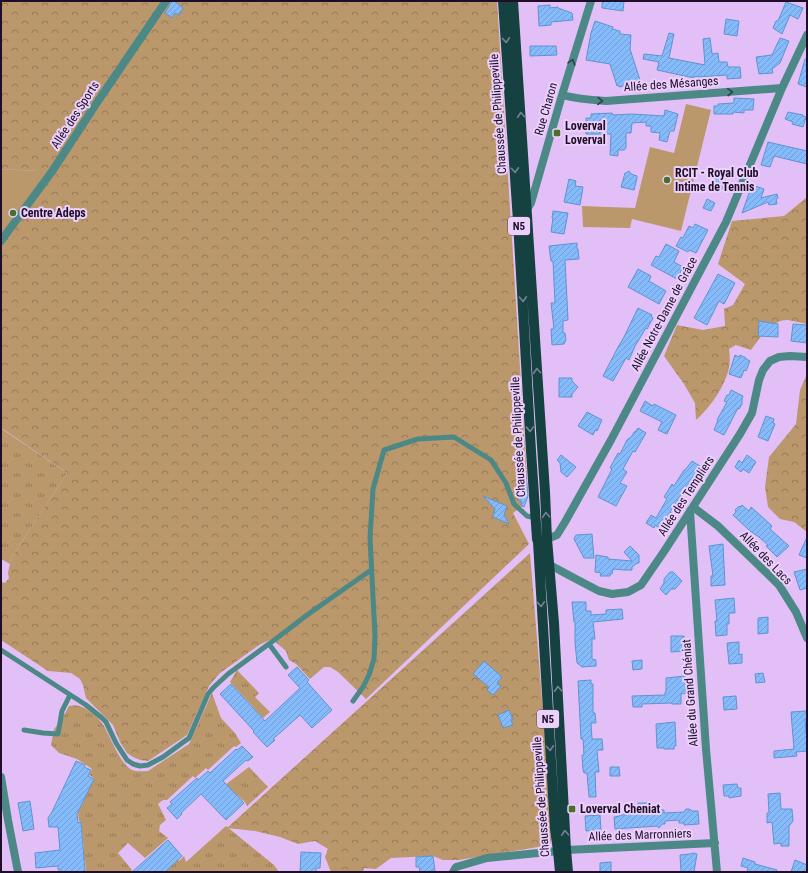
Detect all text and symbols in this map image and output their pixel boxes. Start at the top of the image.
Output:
one-way arrow [502,37,511,43]
street label: Chaussée de Philippeville [487,53,509,175]
one-way arrow [567,58,576,65]
street label: Allée des Mésanges [623,74,719,94]
street label: Allée des Sports [48,79,102,151]
street label: Rue Charon [532,81,560,137]
one-way arrow [727,87,733,96]
one-way arrow [597,96,603,105]
one-way arrow [516,112,525,118]
place label: Loverval Loverval [565,119,606,147]
marker: Loverval Loverval [552,128,562,138]
place label: RCIT - Royal Club Intime de Tennis [675,166,759,194]
one-way arrow [510,167,519,173]
marker: RCIT - Royal Club Intime de Tennis [662,175,672,185]
place label: Centre Adeps [21,206,86,220]
marker: Centre Adeps [8,208,18,218]
road number: N5 [508,217,530,235]
street label: Allée Notre-Dame de Grâce [628,254,700,374]
one-way arrow [518,296,527,302]
one-way arrow [533,368,542,374]
street label: Chaussée de Philippeville [508,376,528,498]
one-way arrow [525,426,534,432]
street label: Allée des Templiers [655,453,717,539]
one-way arrow [542,512,551,518]
street label: Allée des Lacs [737,528,795,588]
one-way arrow [537,601,546,607]
street label: Allée du Grand Chéniat [679,638,701,747]
one-way arrow [554,686,563,692]
road number: N5 [537,710,559,728]
street label: Chaussée de Philippeville [530,736,552,858]
one-way arrow [546,745,555,751]
place label: Loverval Cheniat [580,802,661,816]
marker: Loverval Cheniat [567,804,577,814]
street label: Allée des Marronniers [588,826,692,844]
one-way arrow [561,830,570,836]

